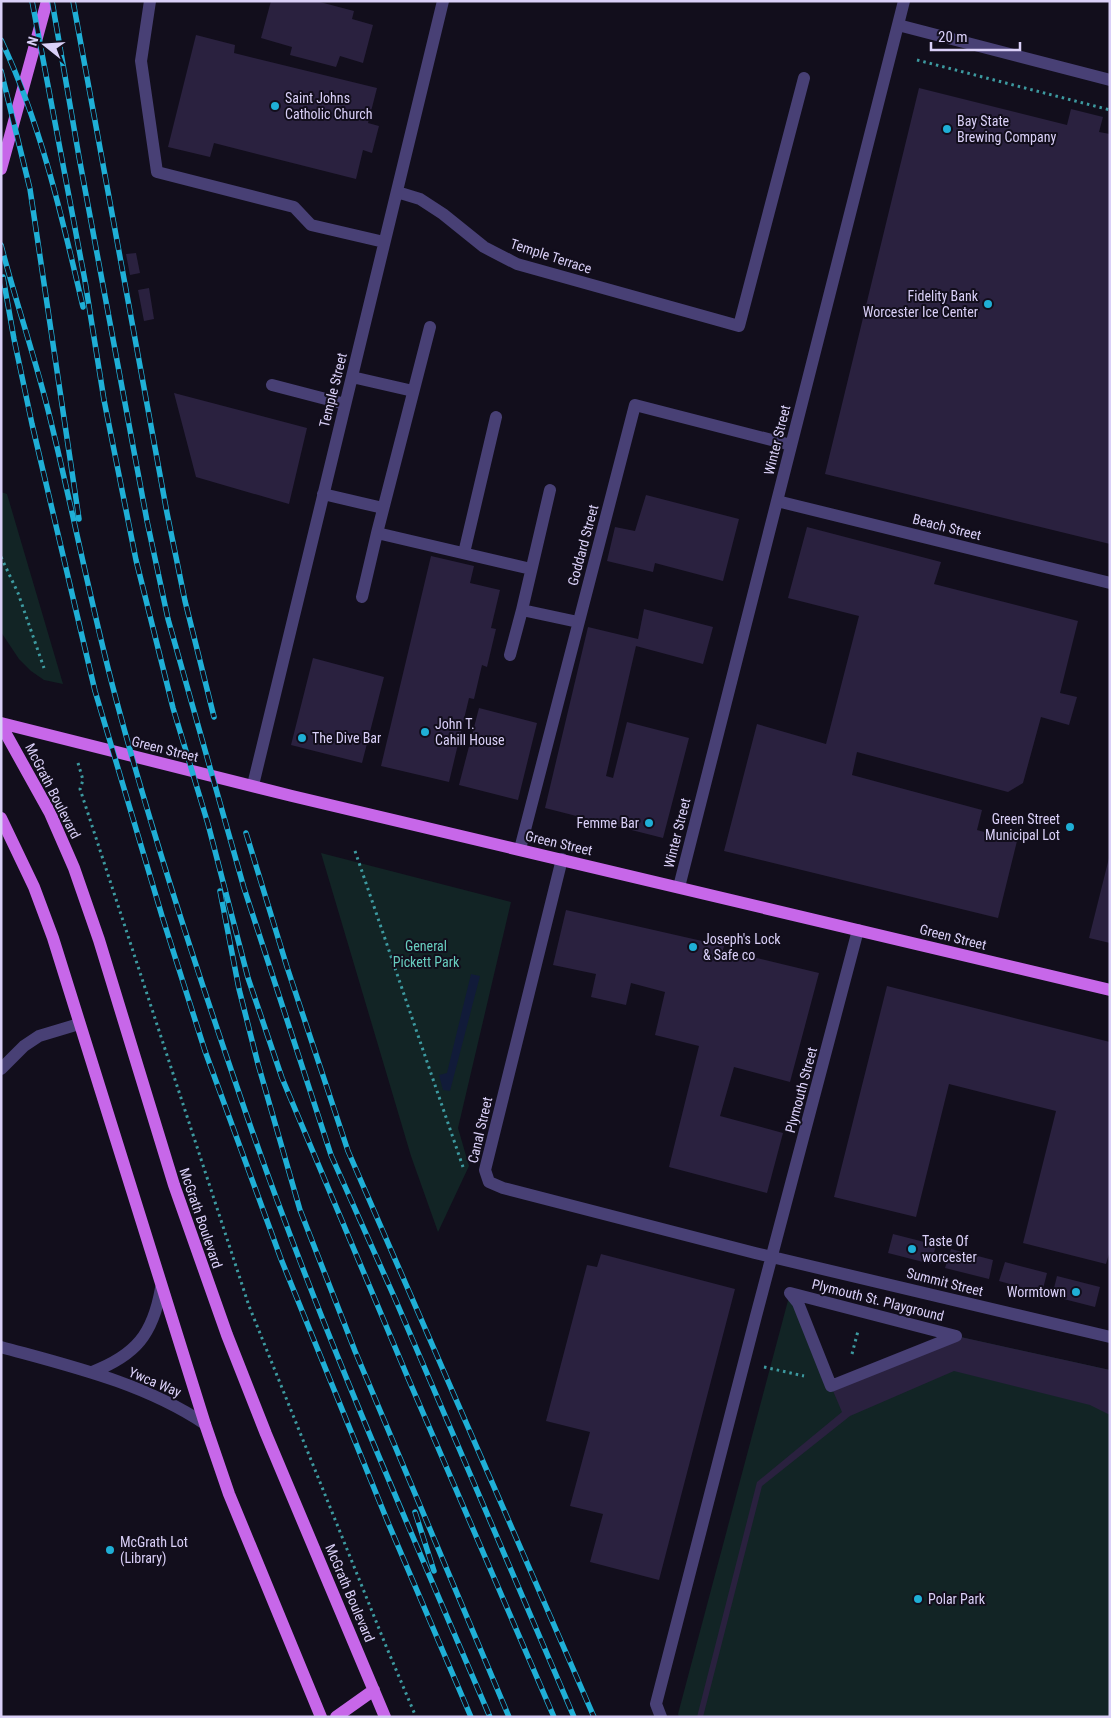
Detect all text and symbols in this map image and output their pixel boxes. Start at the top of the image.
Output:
north arrow [20,20,70,70]
scale bar [931,20,1020,52]
text: 20 m [938,28,968,46]
text: N [24,35,41,48]
place label: Saint Johns Catholic Church [285,90,373,122]
marker: Saint Johns Catholic Church [269,100,281,112]
place label: Bay State Brewing Company [957,113,1056,145]
marker: Bay State Brewing Company [941,123,953,135]
street label: Temple Terrace [508,235,594,277]
place label: Fidelity Bank Worcester Ice Center [863,288,979,320]
marker: Fidelity Bank Worcester Ice Center [982,298,994,310]
street label: Temple Street [316,351,350,429]
street label: Winter Street [761,403,793,477]
street label: Goddard Street [565,503,601,587]
street label: Beach Street [911,511,983,543]
place label: John T. Cahill House [435,716,505,748]
marker: John T. Cahill House [419,726,431,738]
place label: The Dive Bar [312,730,381,746]
marker: The Dive Bar [296,732,308,744]
street label: Green Street [130,733,200,765]
street label: McGrath Boulevard [22,741,84,841]
street label: Winter Street [661,796,693,870]
place label: Green Street Municipal Lot [985,811,1060,843]
place label: Femme Bar [576,815,639,831]
marker: Femme Bar [643,817,655,829]
marker: Green Street Municipal Lot [1064,821,1076,833]
street label: Green Street [524,828,594,858]
street label: Green Street [918,921,988,953]
place label: Joseph's Lock & Safe co [703,931,781,963]
park label: General Pickett Park [393,938,460,970]
marker: Joseph's Lock & Safe co [687,941,699,953]
street label: Plymouth Street [782,1045,820,1135]
street label: Canal Street [465,1095,495,1165]
street label: McGrath Boulevard [176,1166,226,1270]
place label: Taste Of worcester [922,1233,977,1265]
marker: Taste Of worcester [906,1243,918,1255]
street label: Summit Street [905,1265,985,1299]
street label: Plymouth St. Playground [810,1276,946,1324]
place label: Wormtown [1007,1284,1066,1300]
marker: Wormtown [1070,1286,1082,1298]
street label: Ywca Way [126,1364,184,1400]
place label: McGrath Lot (Library) [120,1534,188,1567]
street label: McGrath Boulevard [322,1542,378,1644]
marker: McGrath Lot (Library) [104,1544,116,1556]
place label: Polar Park [928,1591,986,1607]
marker: Polar Park [912,1593,924,1605]

